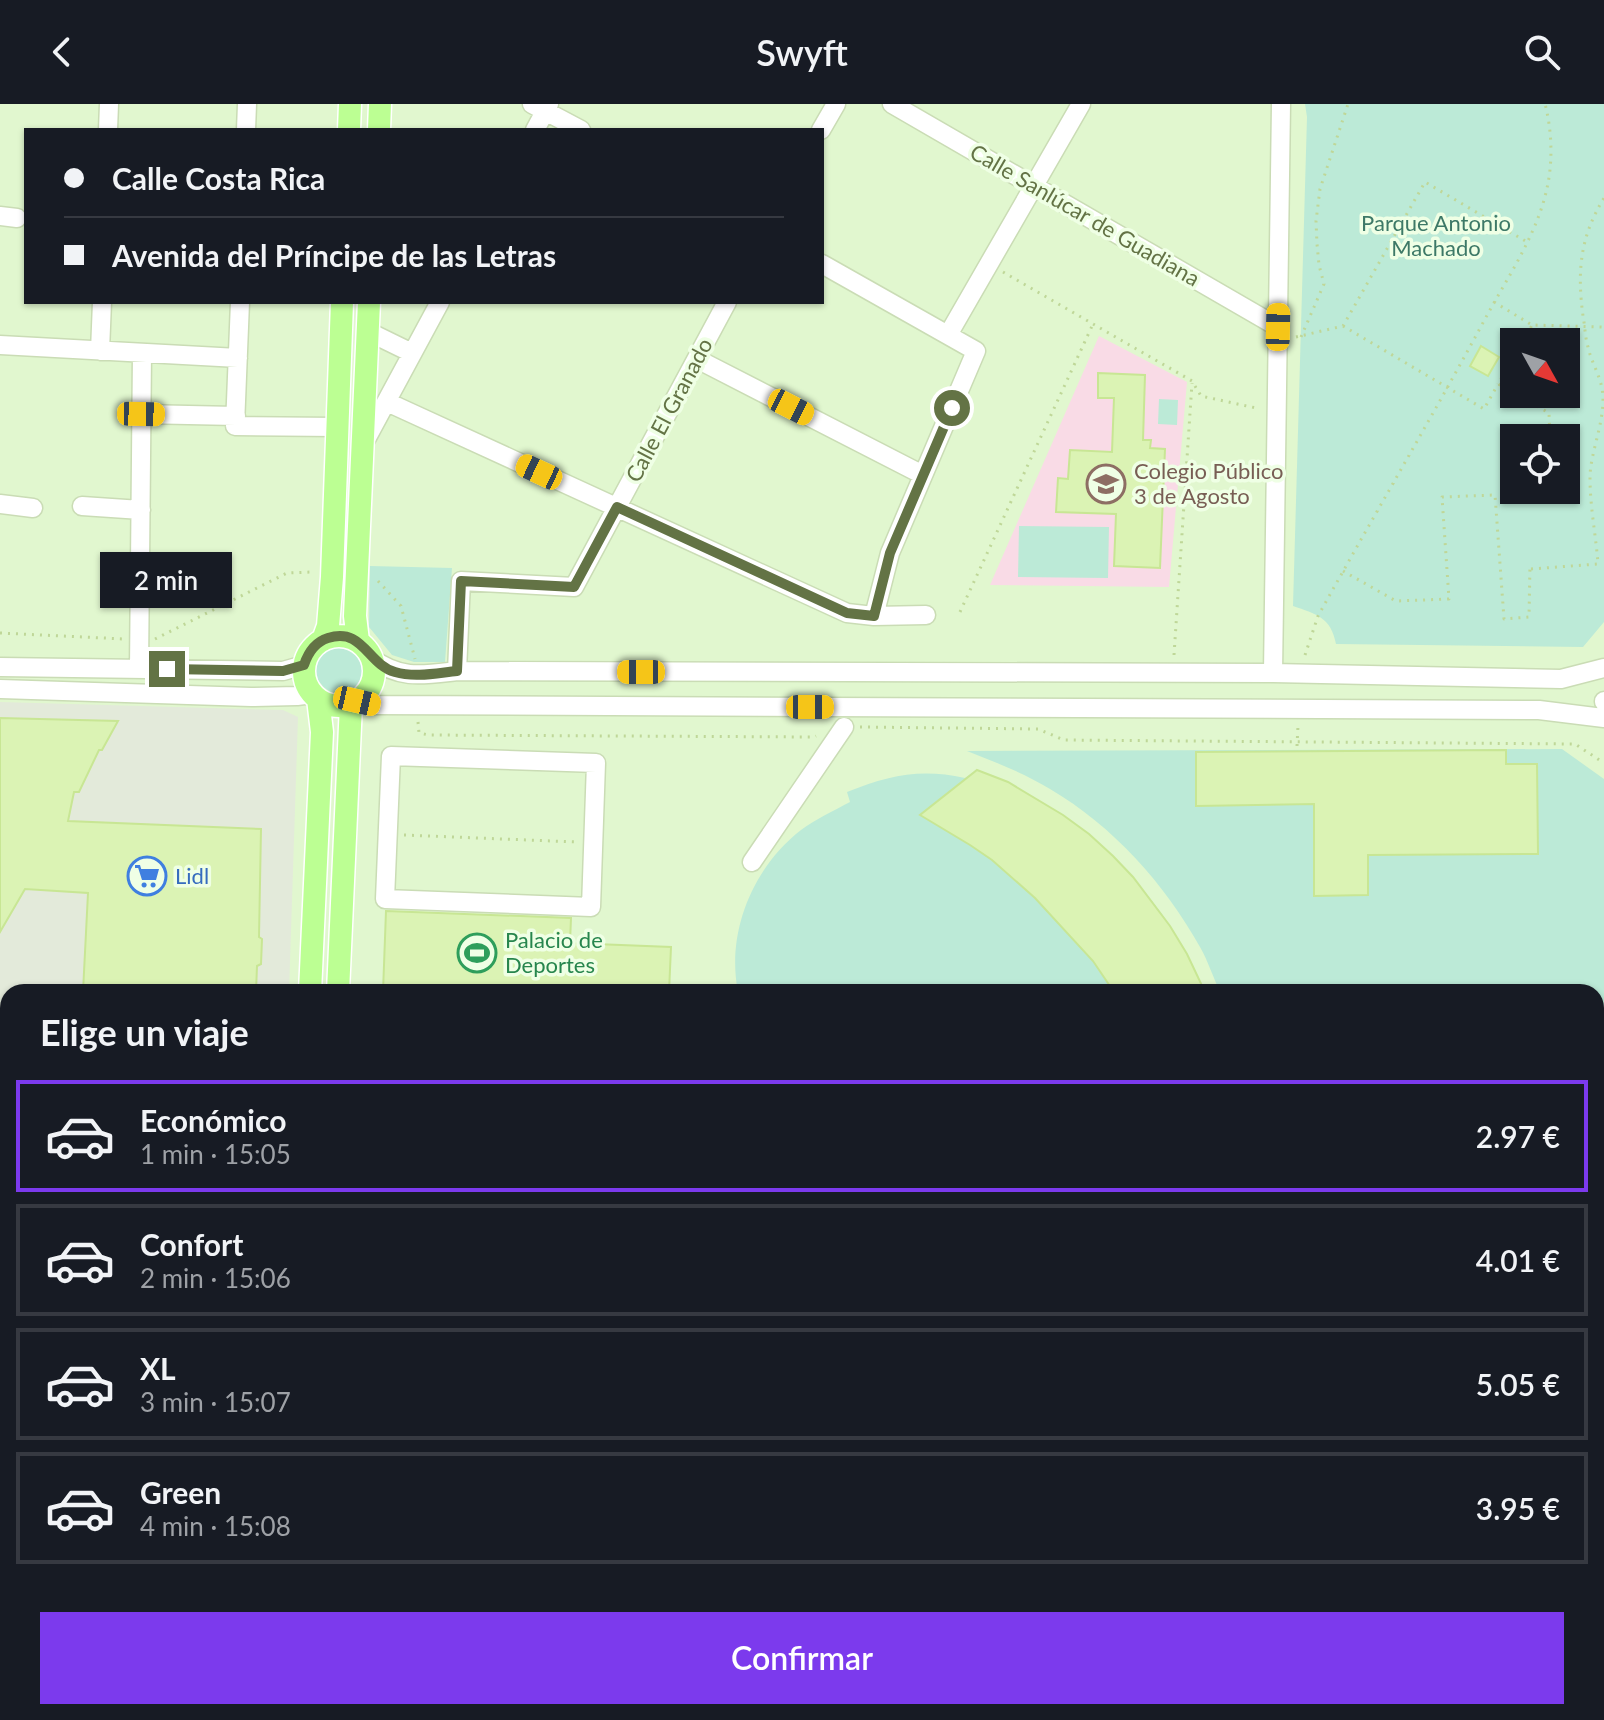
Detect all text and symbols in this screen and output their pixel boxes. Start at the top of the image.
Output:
icon: back [40,30,84,74]
text: Swyft [756,30,848,74]
icon: search [1520,30,1564,74]
street label: Calle Sanlúcar de Guadiana [966,138,1205,291]
text: Calle Costa Rica [112,160,325,196]
park label: Parque Antonio Machado [1361,209,1511,261]
text: Avenida del Príncipe de las Letras [112,237,556,273]
car [1266,303,1290,351]
north arrow [1500,328,1580,408]
map controls [1500,328,1580,504]
street label: Calle El Granado [619,333,718,486]
car [764,385,818,429]
route start [934,390,970,426]
car [117,402,165,426]
button: locate [1500,424,1580,504]
car [512,451,566,493]
place label: Colegio Público 3 de Agosto [1134,457,1284,509]
school or university icon: Colegio Público 3 de Agosto [1085,463,1127,505]
callout: 2 min [101,553,233,609]
text: 2 min [134,564,198,596]
route end [149,651,185,687]
car [617,660,665,684]
car [331,684,383,718]
car [786,695,834,719]
supermarket icon: Lidl [126,855,168,897]
place label: Lidl [175,862,209,889]
place label: Palacio de Deportes [505,926,603,978]
sports icon: Palacio de Deportes [456,932,498,974]
text: Elige un viaje [40,1010,249,1054]
icon: car [44,1100,116,1172]
text: Económico [140,1102,286,1138]
text: 2.97 € [1476,1118,1560,1154]
text: 1 min · 15:05 [140,1138,291,1170]
icon: car [44,1224,116,1296]
text: Confort [140,1226,243,1262]
text: 4.01 € [1476,1242,1560,1278]
text: 2 min · 15:06 [140,1262,291,1294]
icon: car [44,1348,116,1420]
text: XL [140,1350,176,1386]
text: 5.05 € [1476,1366,1560,1402]
text: 3 min · 15:07 [140,1386,291,1418]
icon: car [44,1472,116,1544]
text: Green [140,1474,221,1510]
text: 3.95 € [1476,1490,1560,1526]
text: 4 min · 15:08 [140,1510,291,1542]
button: Confirmar [40,1612,1564,1704]

